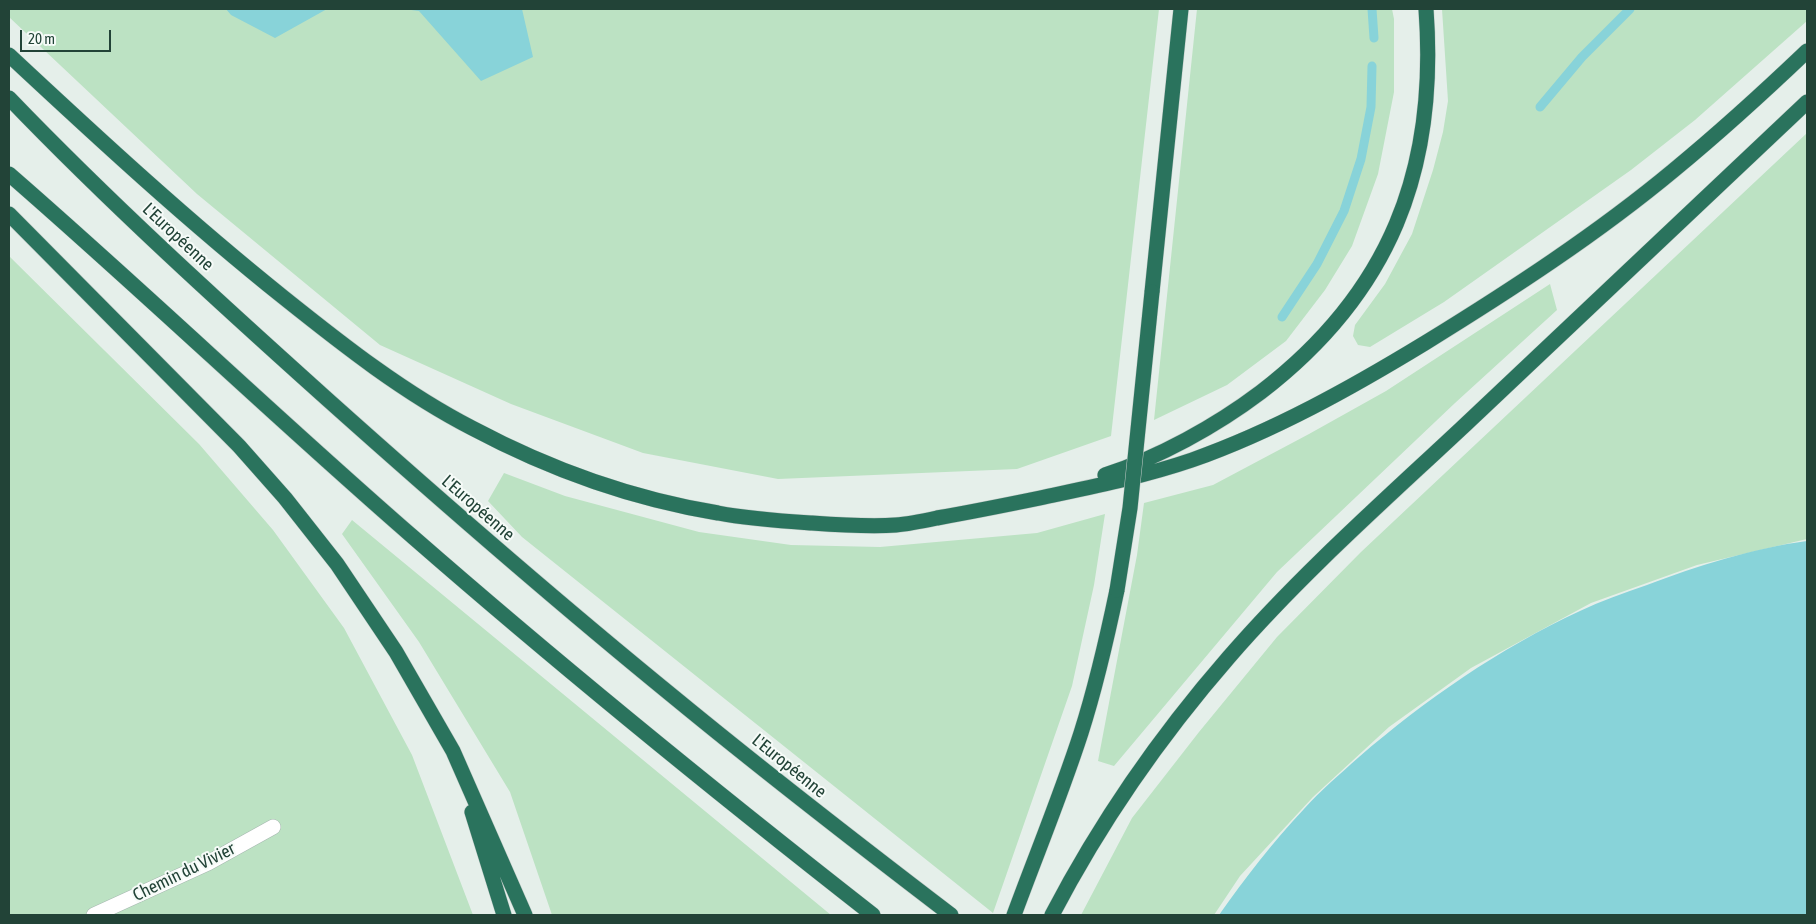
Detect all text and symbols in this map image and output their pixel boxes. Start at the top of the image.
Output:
scale bar [22,20,114,52]
text: 20 m [28,30,55,47]
street label: L'Européenne [138,199,218,275]
street label: L'Européenne [437,470,519,546]
street label: L'Européenne [747,729,831,803]
street label: Chemin du Vivier [129,838,239,906]

